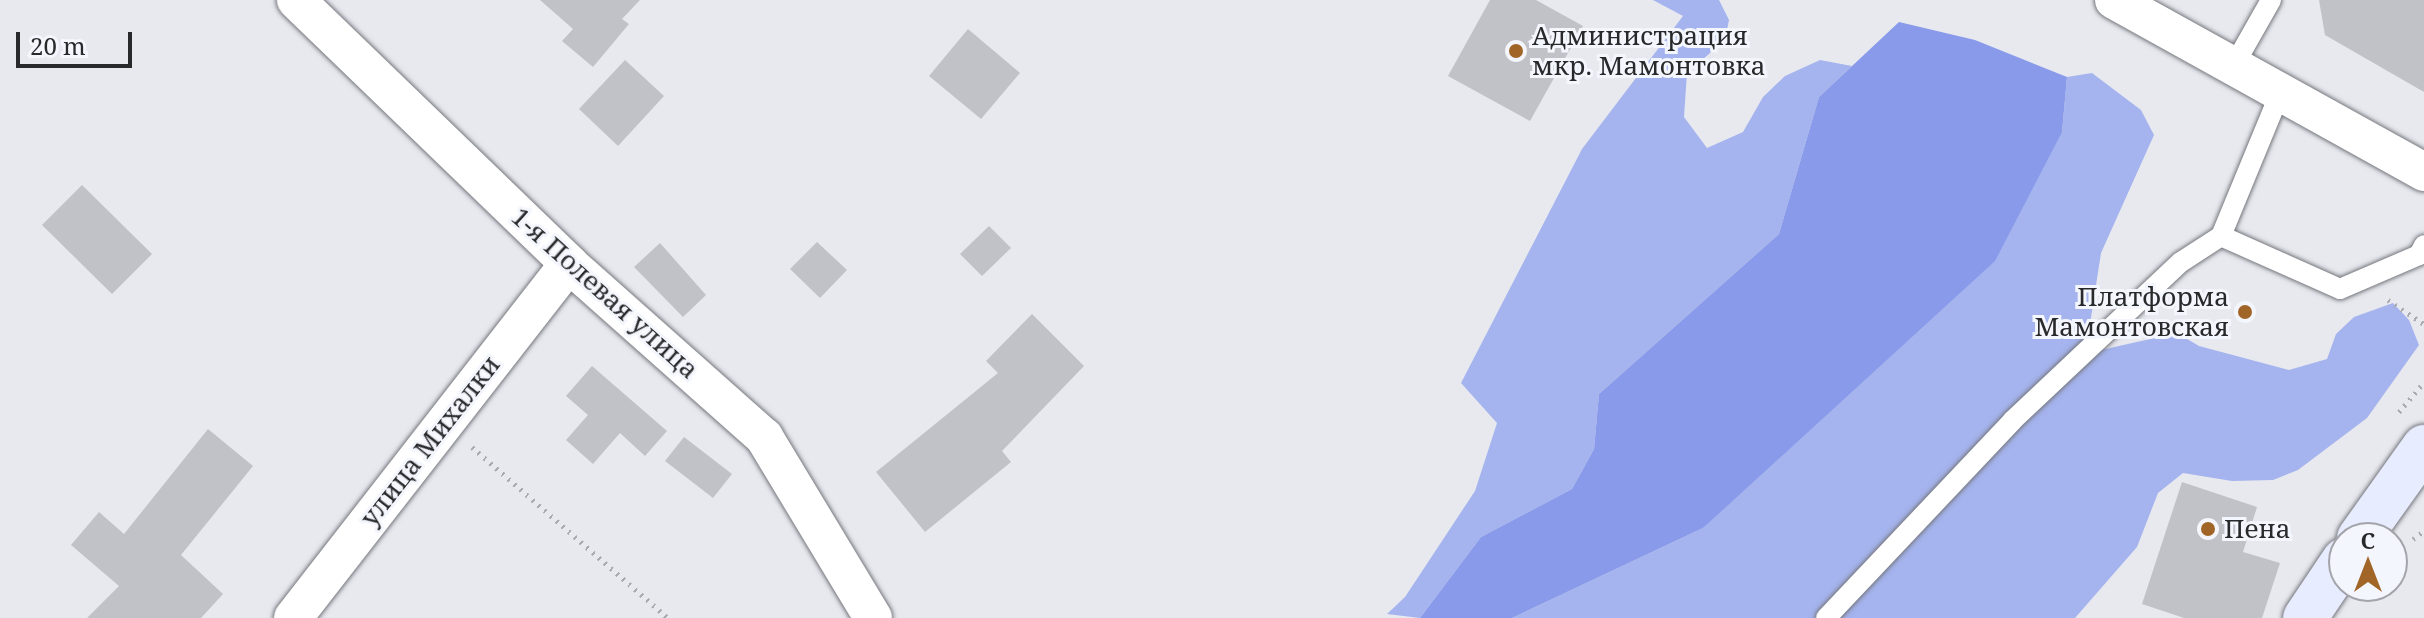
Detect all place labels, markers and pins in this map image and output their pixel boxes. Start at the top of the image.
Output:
place label: Администрация мкр. Мамонтовка [1532,20,1766,82]
marker: Администрация мкр. Мамонтовка [1507,42,1525,60]
place label: Платформа Мамонтовская [2034,281,2229,342]
marker: Платформа Мамонтовская [2236,303,2254,321]
place label: Пена [2224,513,2291,545]
marker: Пена [2199,520,2217,538]

